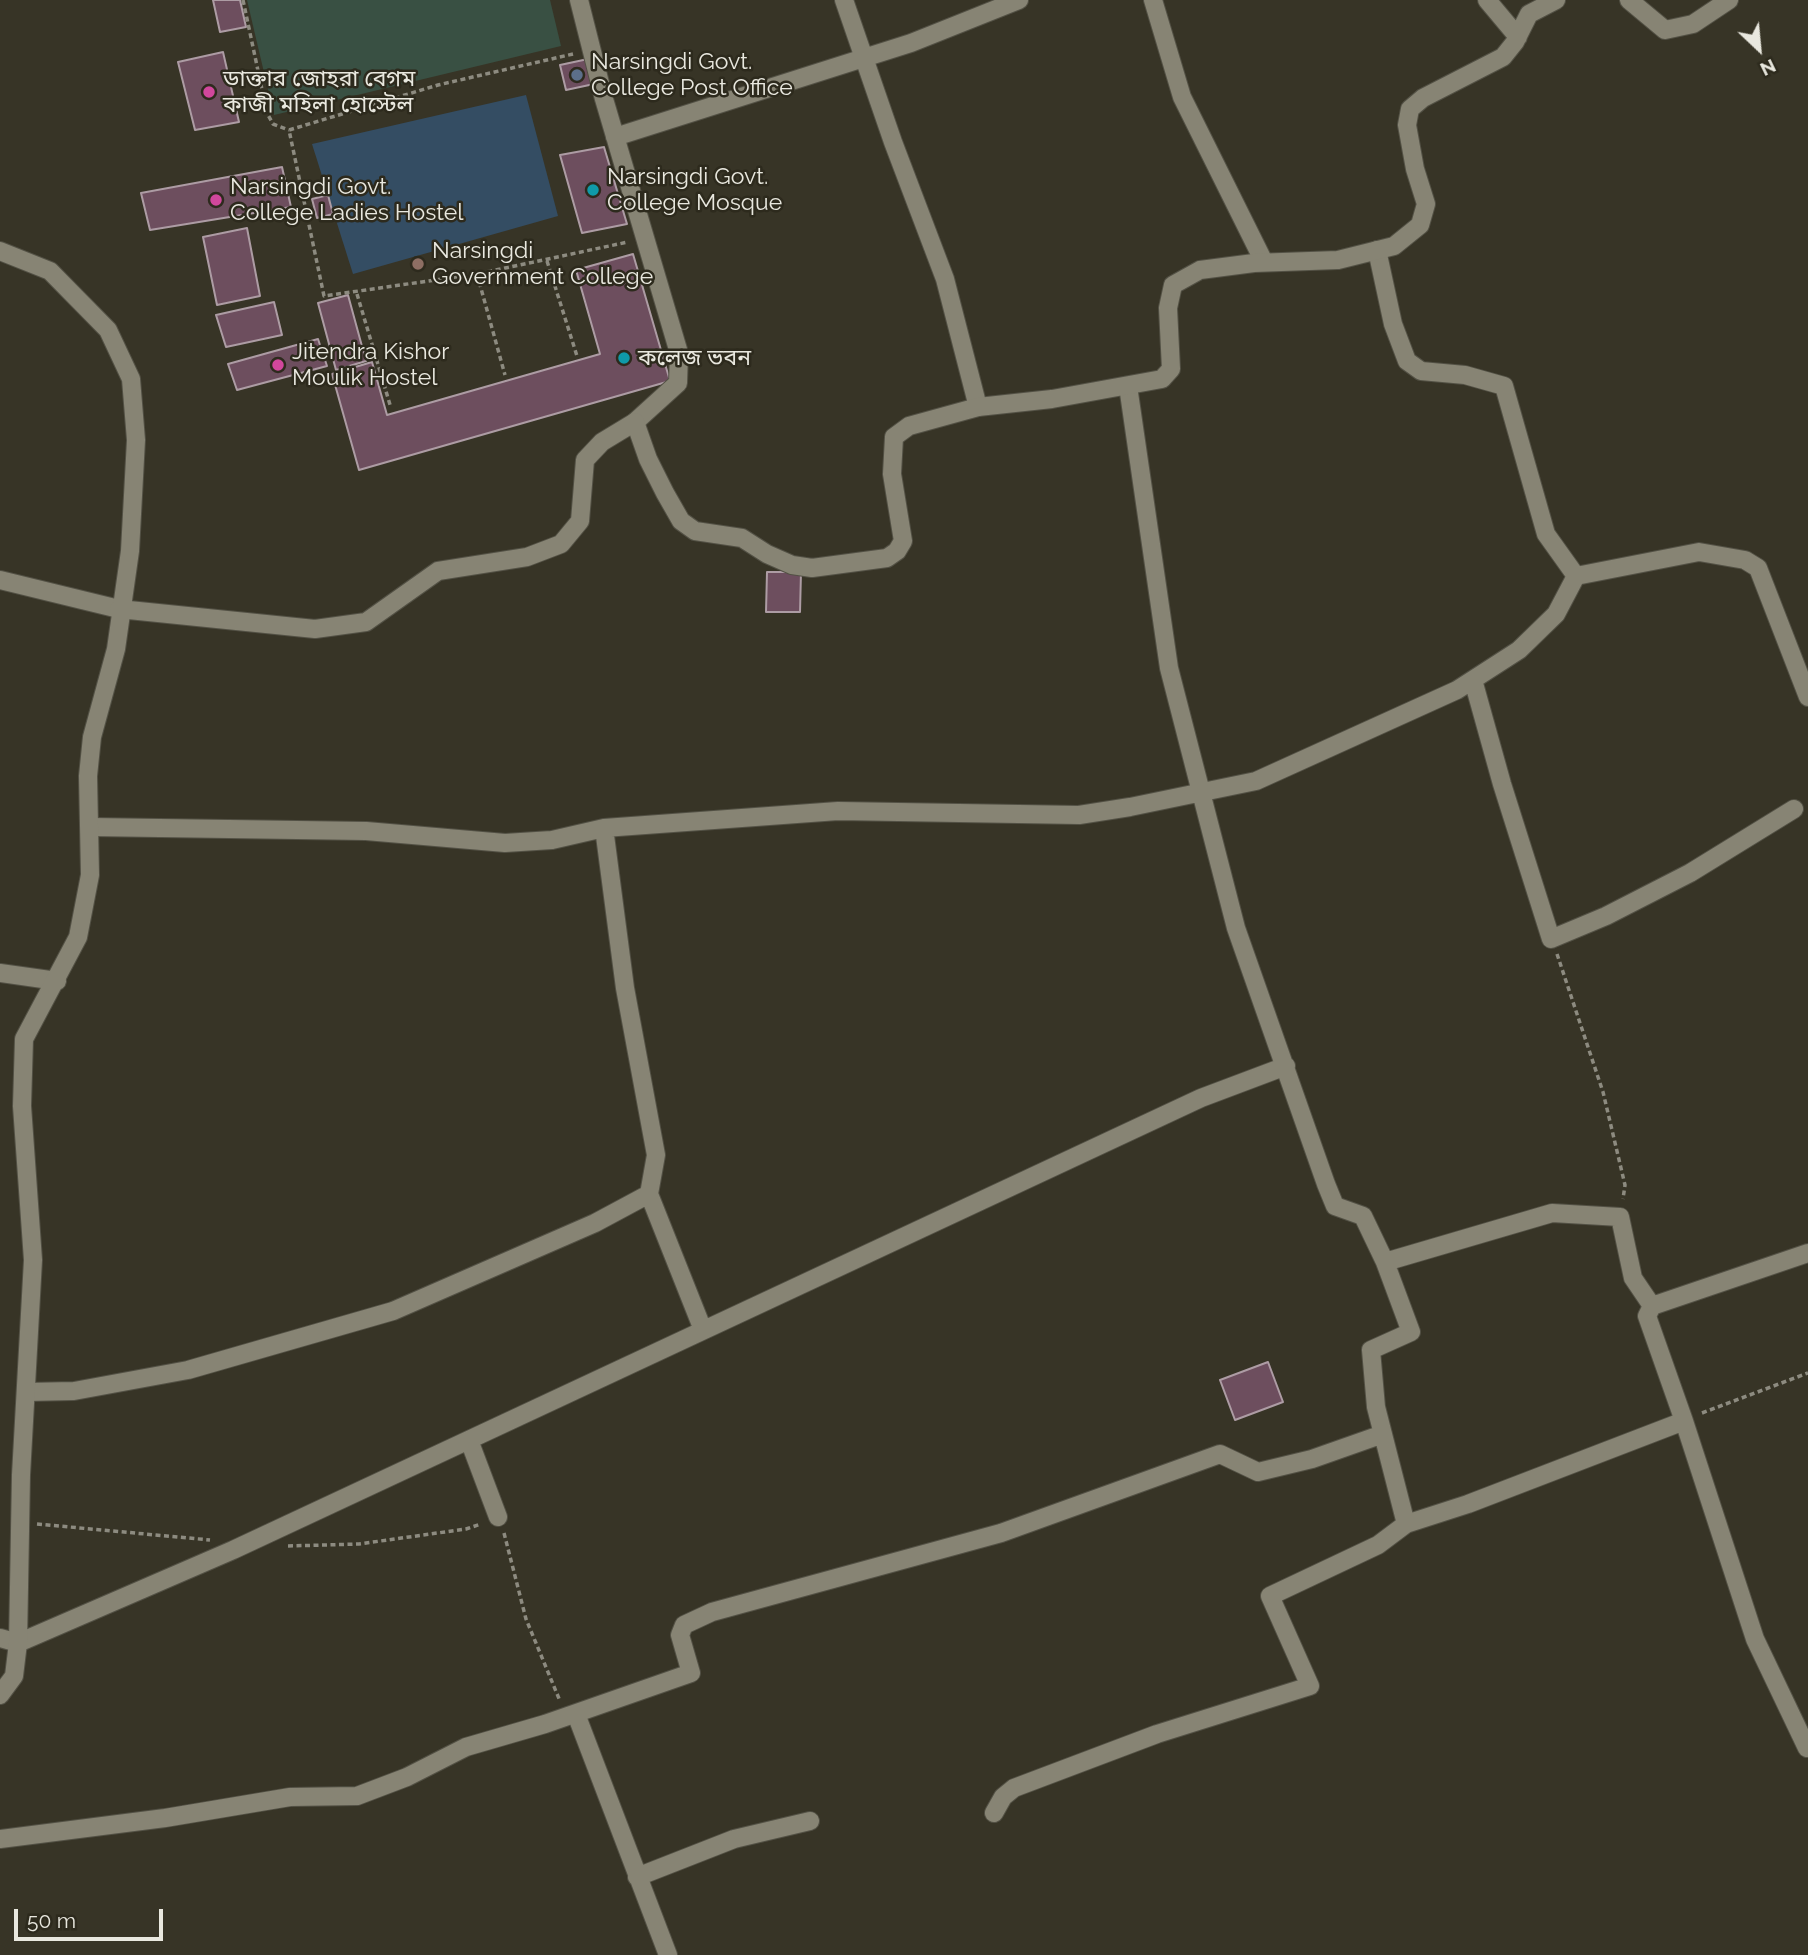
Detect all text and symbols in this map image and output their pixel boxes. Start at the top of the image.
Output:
north arrow [1724,14,1794,84]
place label: Narsingdi Govt. College Post Office [591,48,793,102]
text: N [1757,55,1780,81]
place label: ডাক্তার জোহরা বেগম কাজী মহিলা হোস্টেল [223,65,415,119]
marker: Narsingdi Govt. College Post Office [569,67,585,83]
marker: ডাক্তার জোহরা বেগম কাজী মহিলা হোস্টেল [201,84,217,100]
place label: Narsingdi Govt. College Mosque [607,163,782,217]
place label: Narsingdi Govt. College Ladies Hostel [230,173,464,227]
marker: Narsingdi Govt. College Mosque [585,182,601,198]
marker: Narsingdi Govt. College Ladies Hostel [208,192,224,208]
place label: Narsingdi Government College [432,237,653,291]
marker: Narsingdi Government College [410,256,426,272]
place label: Jitendra Kishor Moulik Hostel [292,338,449,392]
place label: কলেজ ভবন [638,344,751,372]
marker: কলেজ ভবন [616,350,632,366]
marker: Jitendra Kishor Moulik Hostel [270,357,286,373]
scale bar [18,1896,166,1940]
text: 50 m [27,1908,76,1933]

